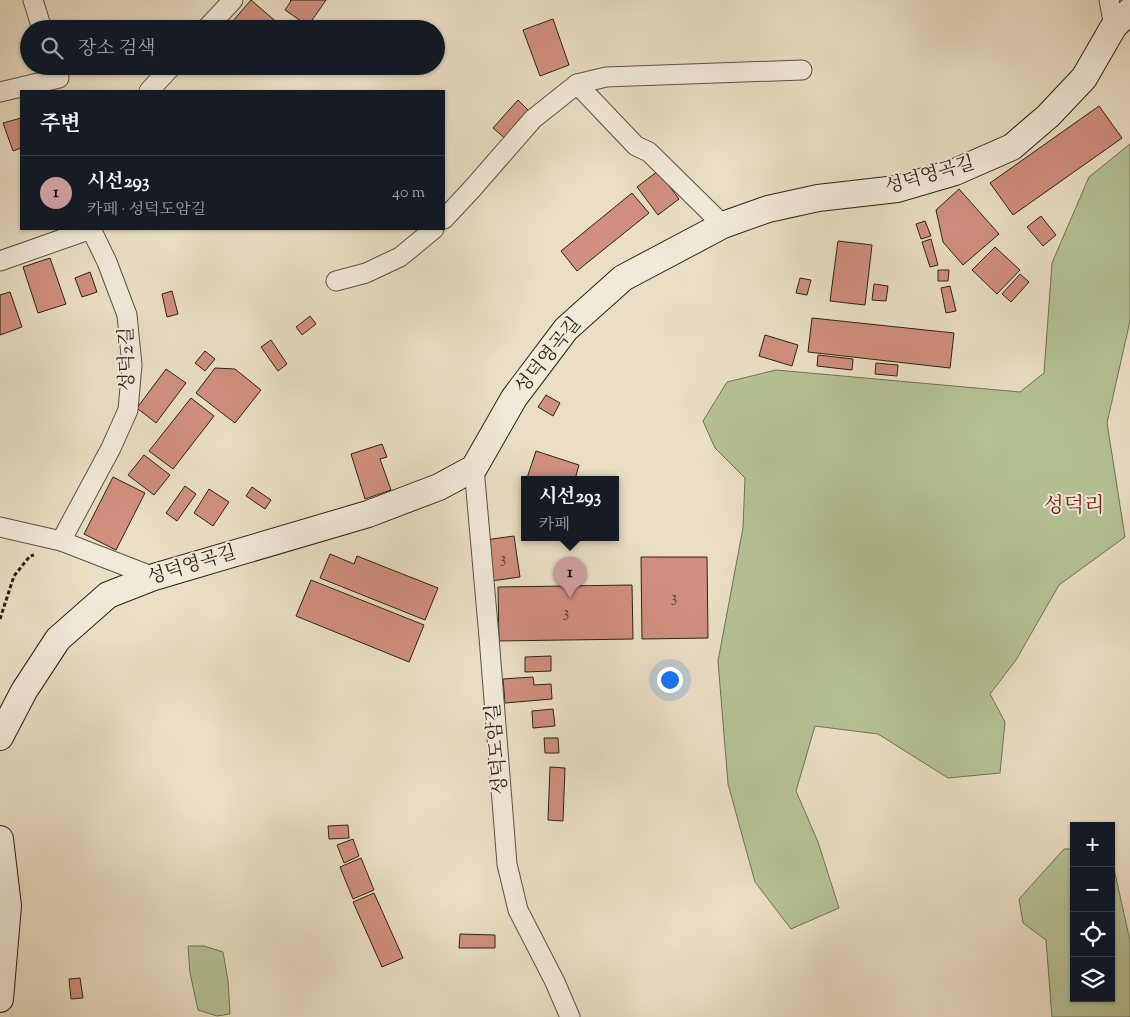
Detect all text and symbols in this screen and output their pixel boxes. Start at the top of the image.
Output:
search box [20,20,445,75]
icon: search [38,34,66,62]
text: 장소 검색 [78,36,155,63]
text: 주변 [40,110,81,140]
street label: 성덕영곡길 [882,150,978,202]
text: 시선293 [87,169,150,196]
text: 1 [53,182,59,205]
text: 40 m [392,182,425,205]
text: 카페 · 성덕도암길 [87,199,206,222]
street label: 성덕영곡길 [510,312,588,400]
street label: 성덕2길 [114,327,142,391]
popup [521,476,619,541]
text: 시선293 [539,484,601,511]
district label: 성덕리 [1044,492,1104,522]
text: 카페 [539,514,570,537]
street label: 성덕영곡길 [144,540,240,592]
house number: 3 [500,548,506,571]
pin: 1 [554,557,586,598]
house number: 3 [671,587,677,610]
house number: 3 [563,602,569,625]
your location [657,667,683,693]
street label: 성덕도암길 [481,702,515,796]
map controls [1070,822,1115,1002]
button: + [1070,822,1115,867]
button: − [1070,867,1115,912]
button: locate [1070,912,1115,957]
button: layers [1070,957,1115,1002]

